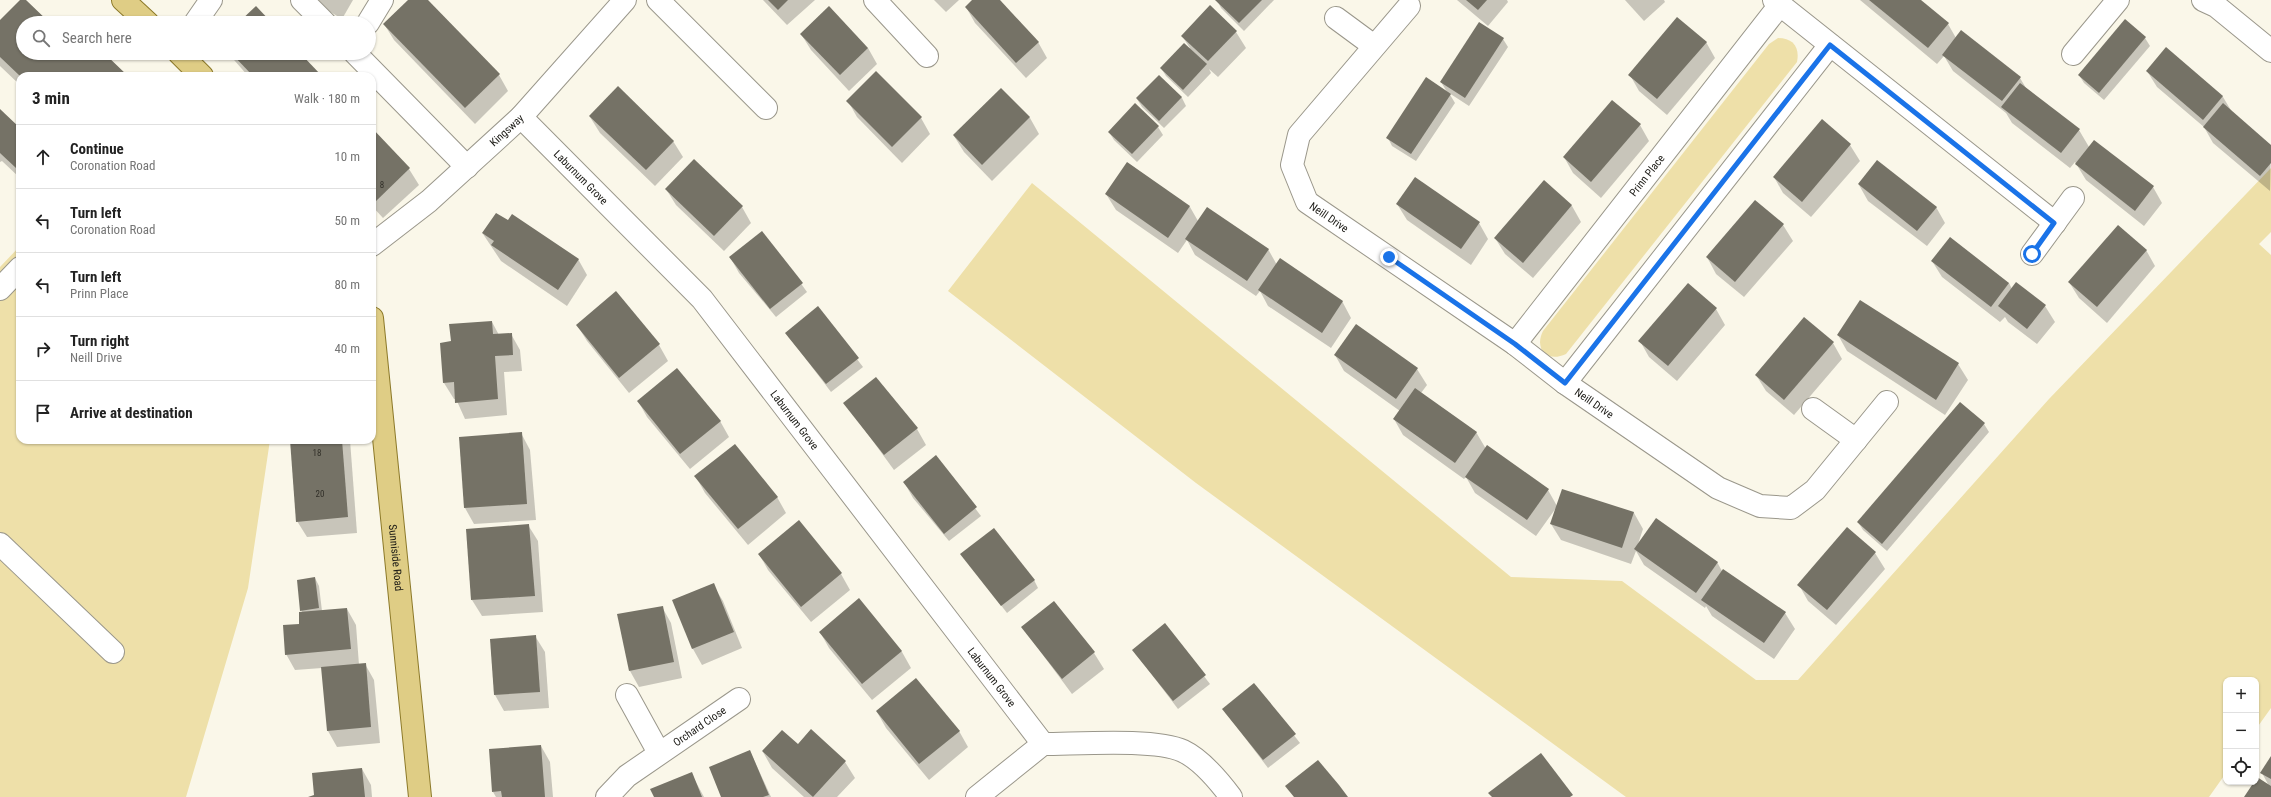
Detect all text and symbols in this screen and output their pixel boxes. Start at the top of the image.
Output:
search box [16,16,376,60]
icon: search [30,27,52,49]
text: Search here [62,29,132,47]
text: 3 min [32,88,70,108]
text: Walk · 180 m [294,91,360,106]
street label: Kingsway [487,112,527,149]
text: Continue [70,140,124,158]
icon: ahead [32,146,54,168]
street label: Laburnum Grove [551,148,610,207]
text: 10 m [334,149,360,164]
street label: Prinn Place [1627,152,1667,199]
text: Coronation Road [70,158,156,173]
house number: 8 [380,180,384,190]
street label: Neill Drive [1307,200,1351,235]
text: Turn left [70,204,121,222]
icon: left [32,210,54,232]
text: 50 m [334,213,360,228]
text: Coronation Road [70,222,156,237]
route start [2023,245,2041,263]
route end [1380,248,1398,266]
text: Turn left [70,268,121,286]
icon: left [32,274,54,296]
text: 80 m [334,277,360,292]
text: Prinn Place [70,286,128,301]
text: Turn right [70,332,129,350]
icon: right [32,338,54,360]
text: 40 m [334,341,360,356]
text: Neill Drive [70,350,122,365]
street label: Neill Drive [1572,386,1616,421]
street label: Laburnum Grove [767,388,821,452]
icon: arrive [32,402,54,424]
text: Arrive at destination [70,404,193,422]
house number: 18 [313,448,321,458]
house number: 20 [316,489,324,499]
street label: Sunniside Road [386,524,405,592]
street label: Laburnum Grove [965,645,1018,710]
map controls [2223,677,2259,785]
button: + [2223,677,2259,713]
street label: Orchard Close [671,704,729,749]
button: − [2223,713,2259,749]
button: locate [2223,749,2259,785]

